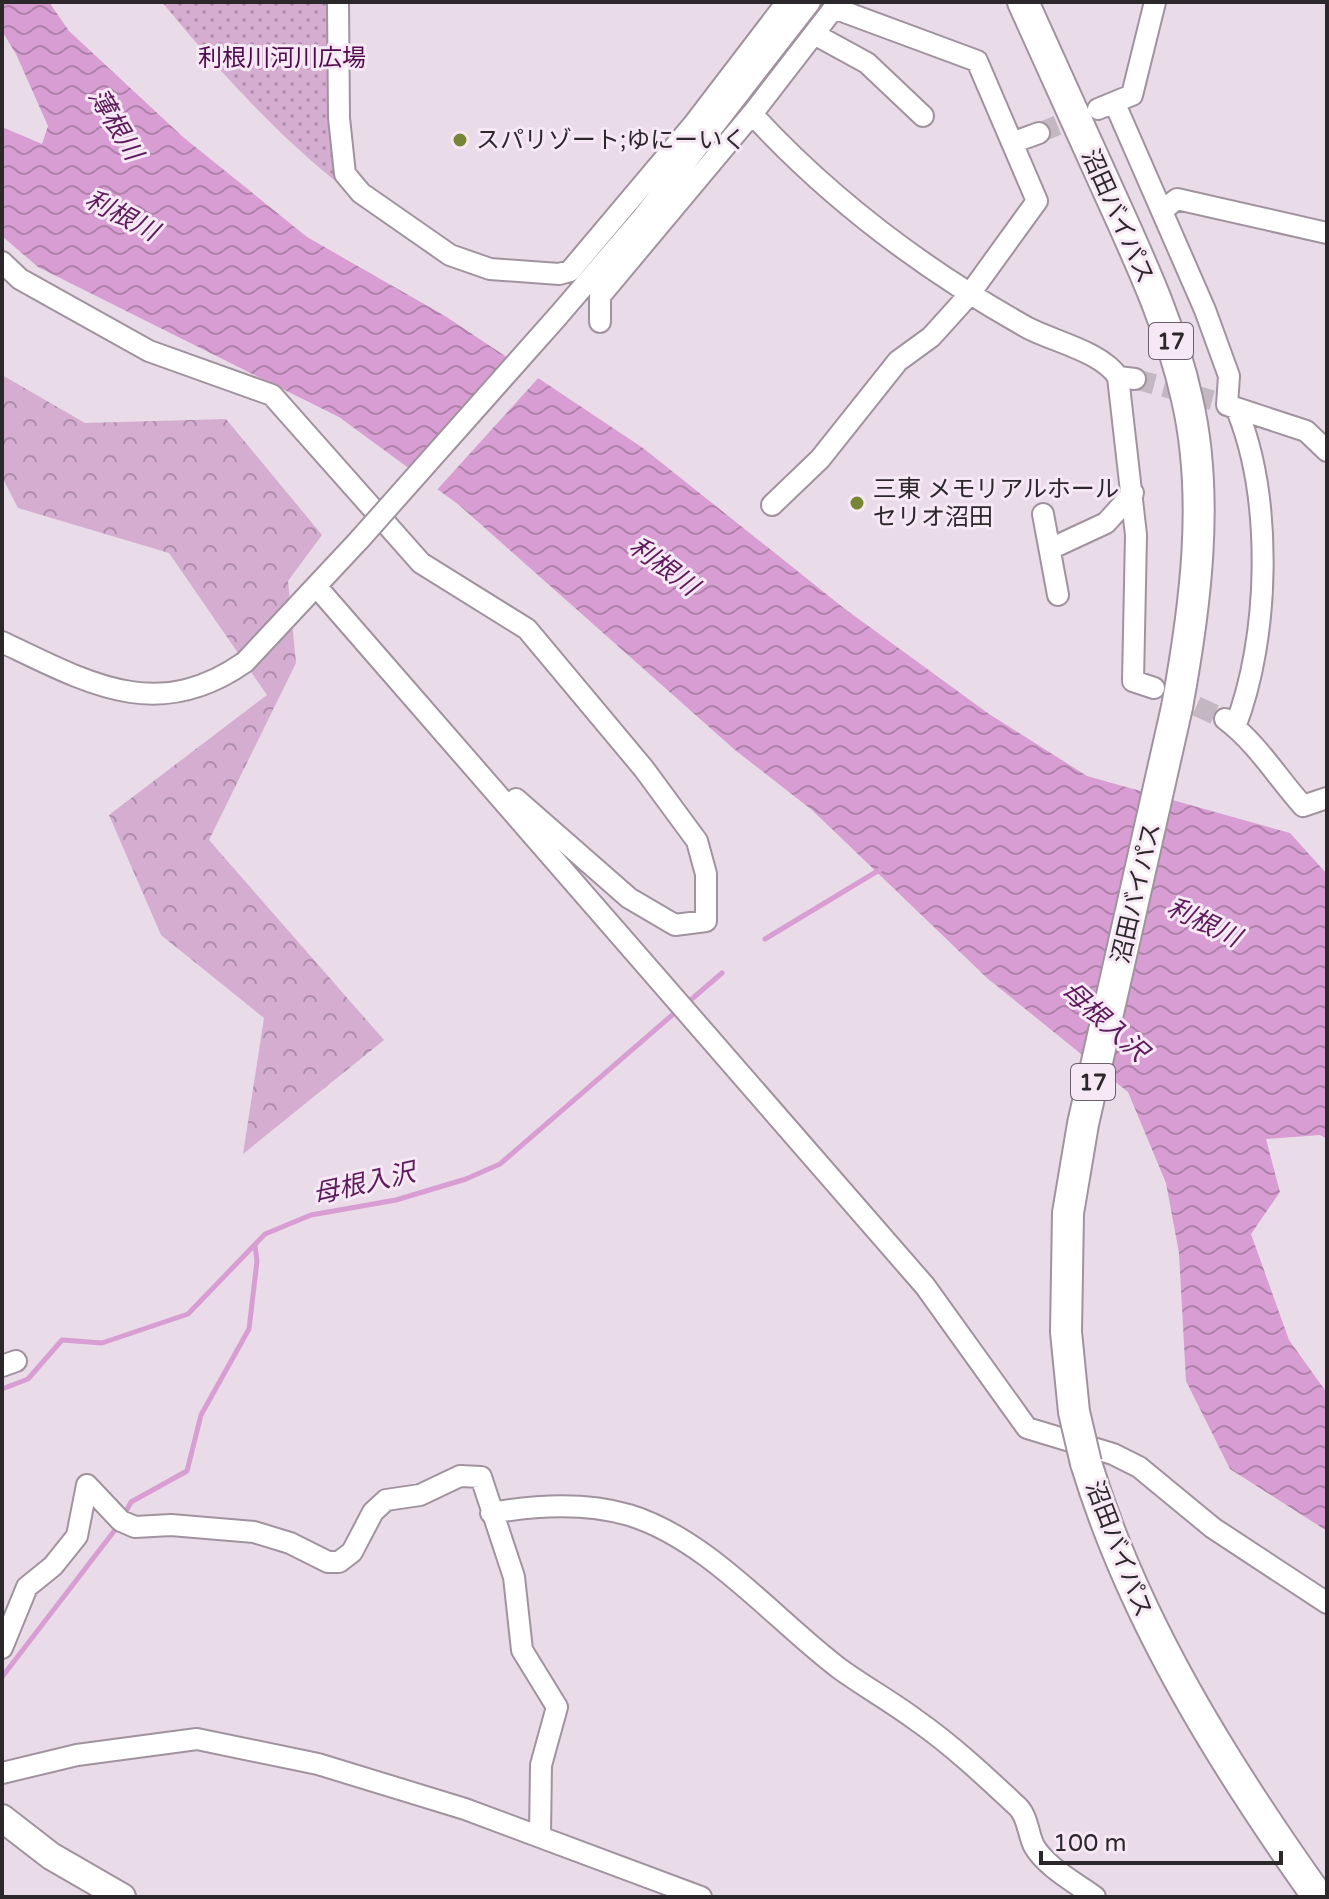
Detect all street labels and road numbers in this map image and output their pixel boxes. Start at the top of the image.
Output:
street label: 沼田バイパス [1075,145,1160,288]
road number: 17 [1149,323,1193,359]
street label: 沼田バイパス [1106,820,1167,966]
road number: 17 [1071,1064,1115,1100]
street label: 沼田バイパス [1079,1477,1158,1621]

